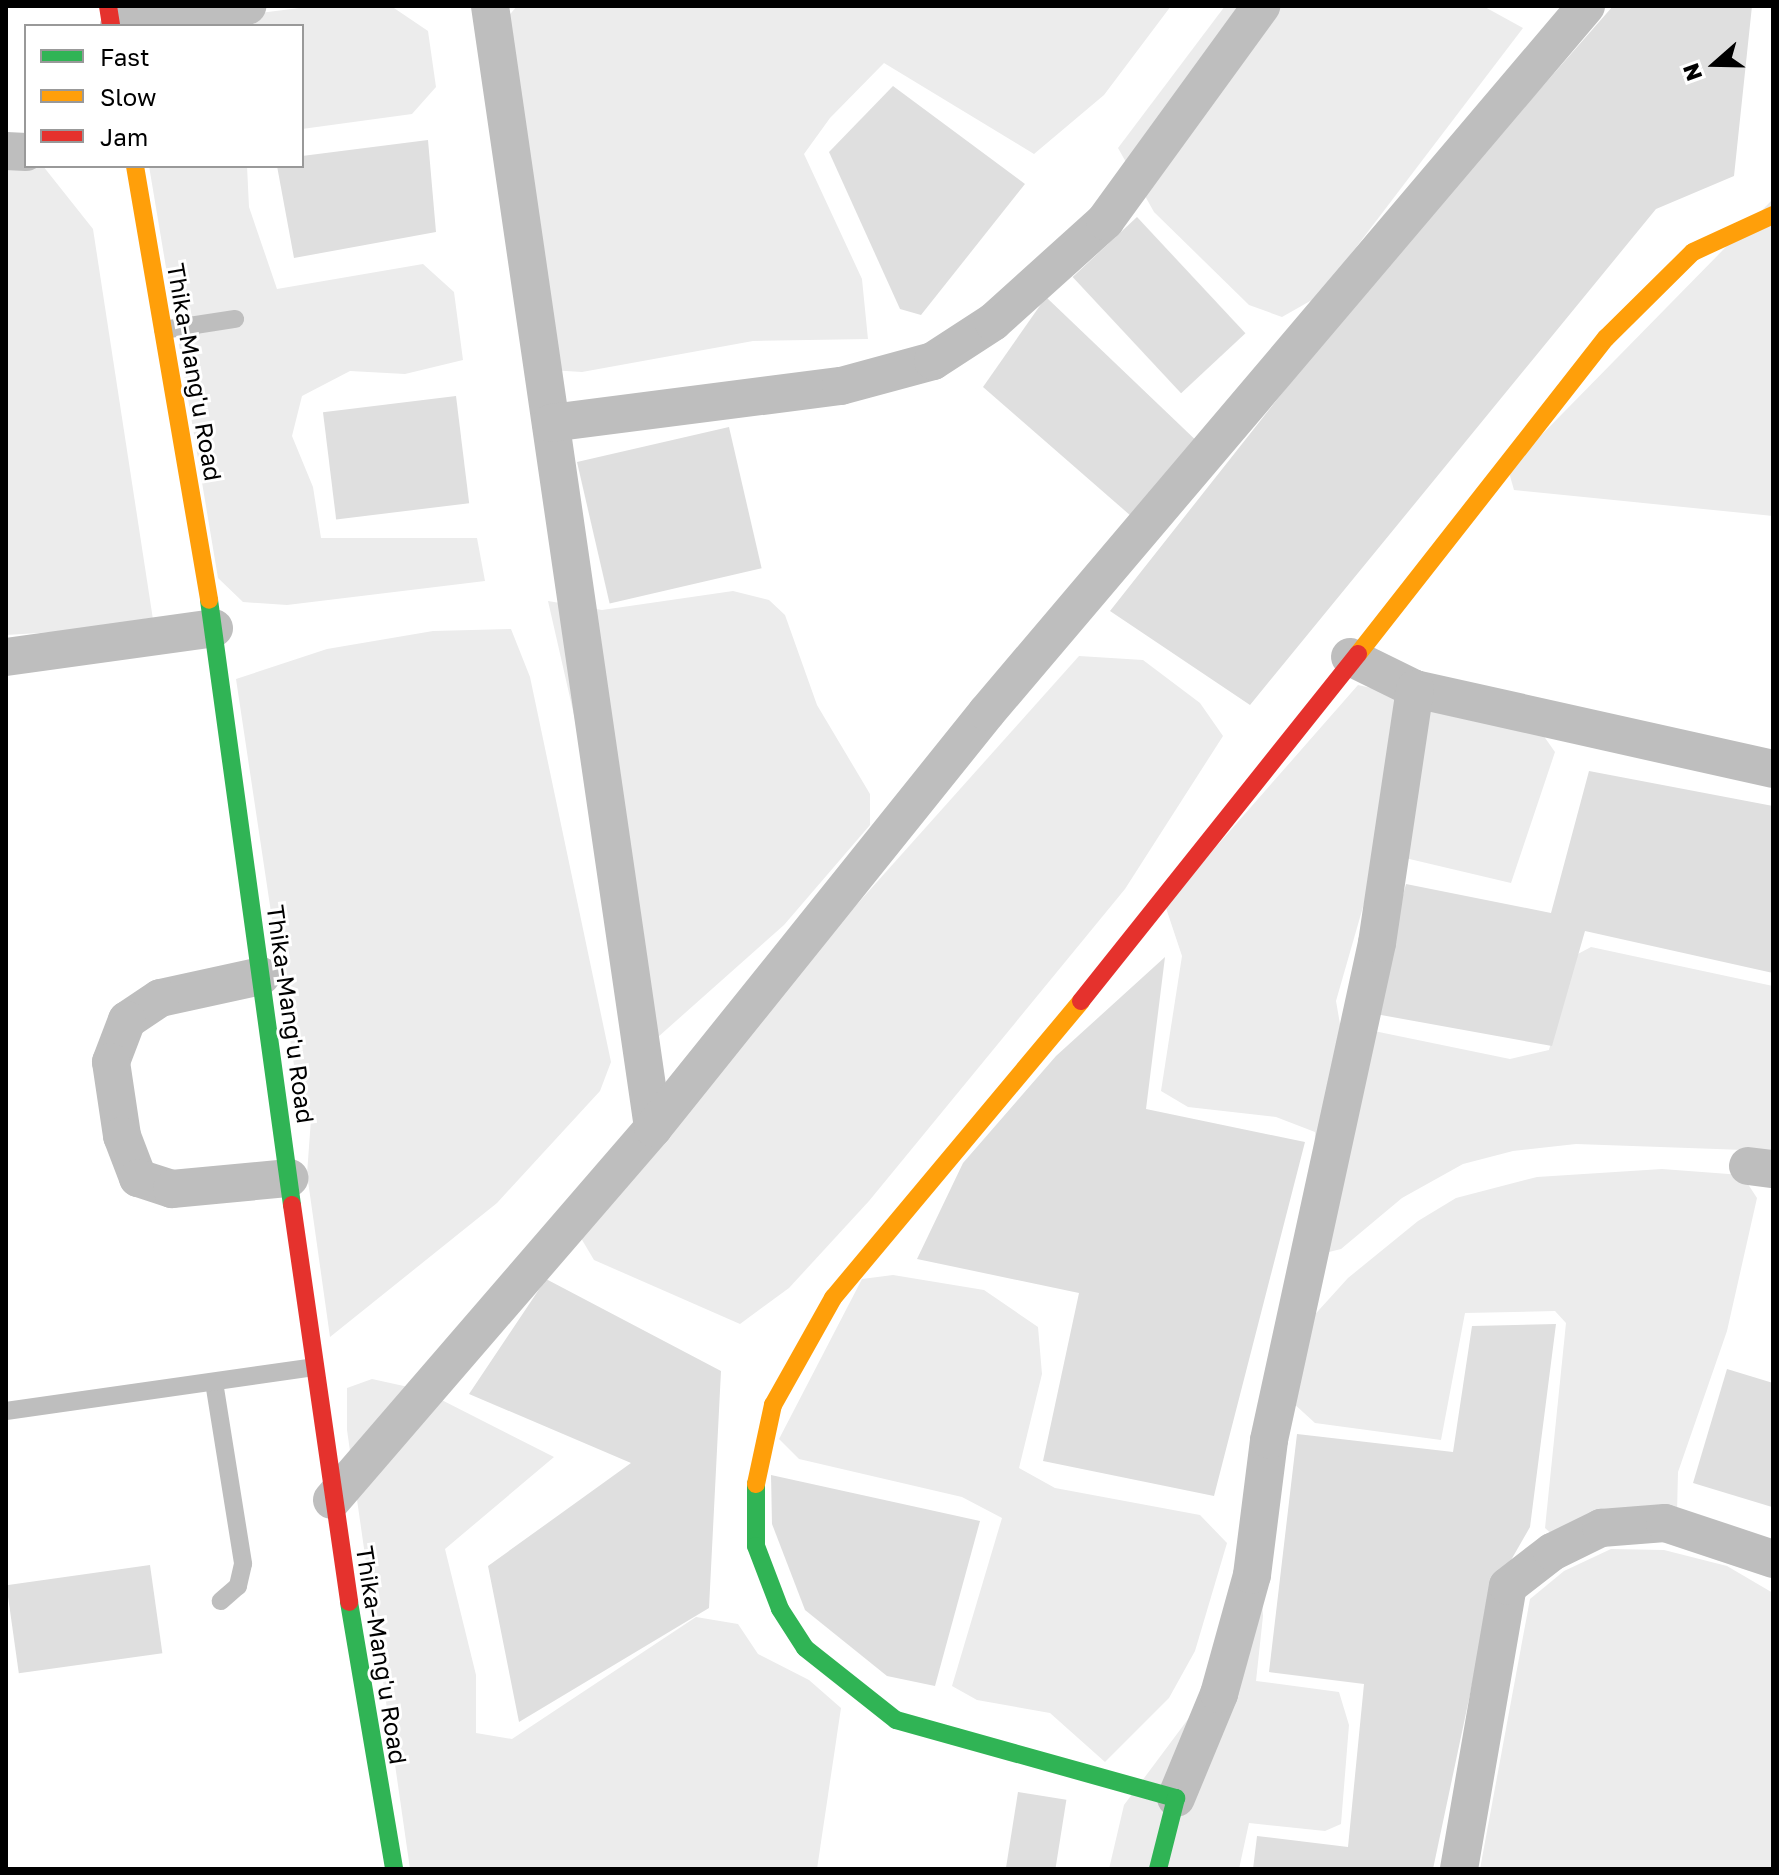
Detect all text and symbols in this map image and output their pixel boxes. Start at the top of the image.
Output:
legend [24,24,304,168]
north arrow [1675,24,1755,104]
text: Fast [100,42,150,71]
text: N [1676,60,1708,85]
text: Slow [100,82,156,111]
text: Jam [100,122,148,151]
street label: Thika-Mang'u Road [162,261,228,483]
street label: Thika-Mang'u Road [261,903,321,1125]
street label: Thika-Mang'u Road [351,1544,413,1766]

